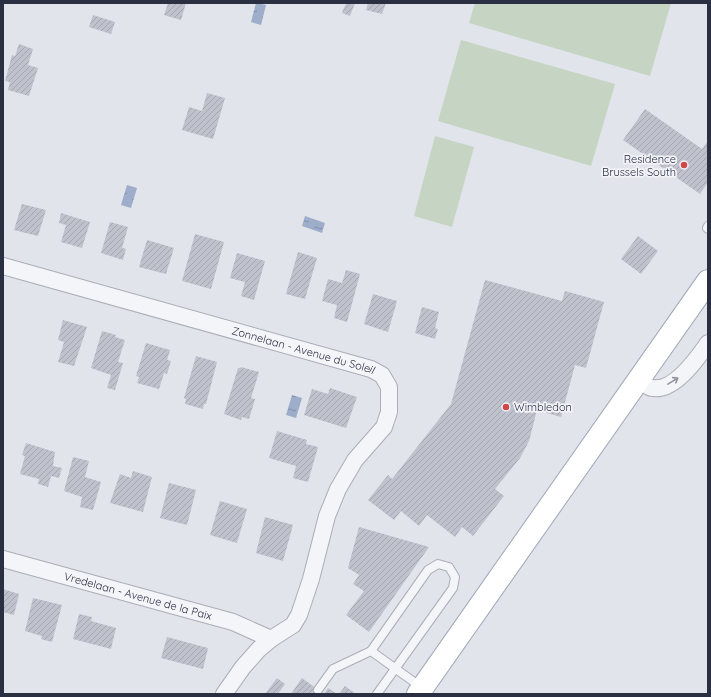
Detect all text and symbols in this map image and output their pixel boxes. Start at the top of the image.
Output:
place label: Residence Brussels South [602,152,676,179]
marker: Residence Brussels South [679,160,689,170]
street label: Zonnelaan - Avenue du Soleil [230,323,378,377]
one-way arrow [667,376,679,384]
place label: Wimbledon [514,400,572,414]
marker: Wimbledon [501,402,511,412]
street label: Vredelaan - Avenue de la Paix [63,569,213,623]

